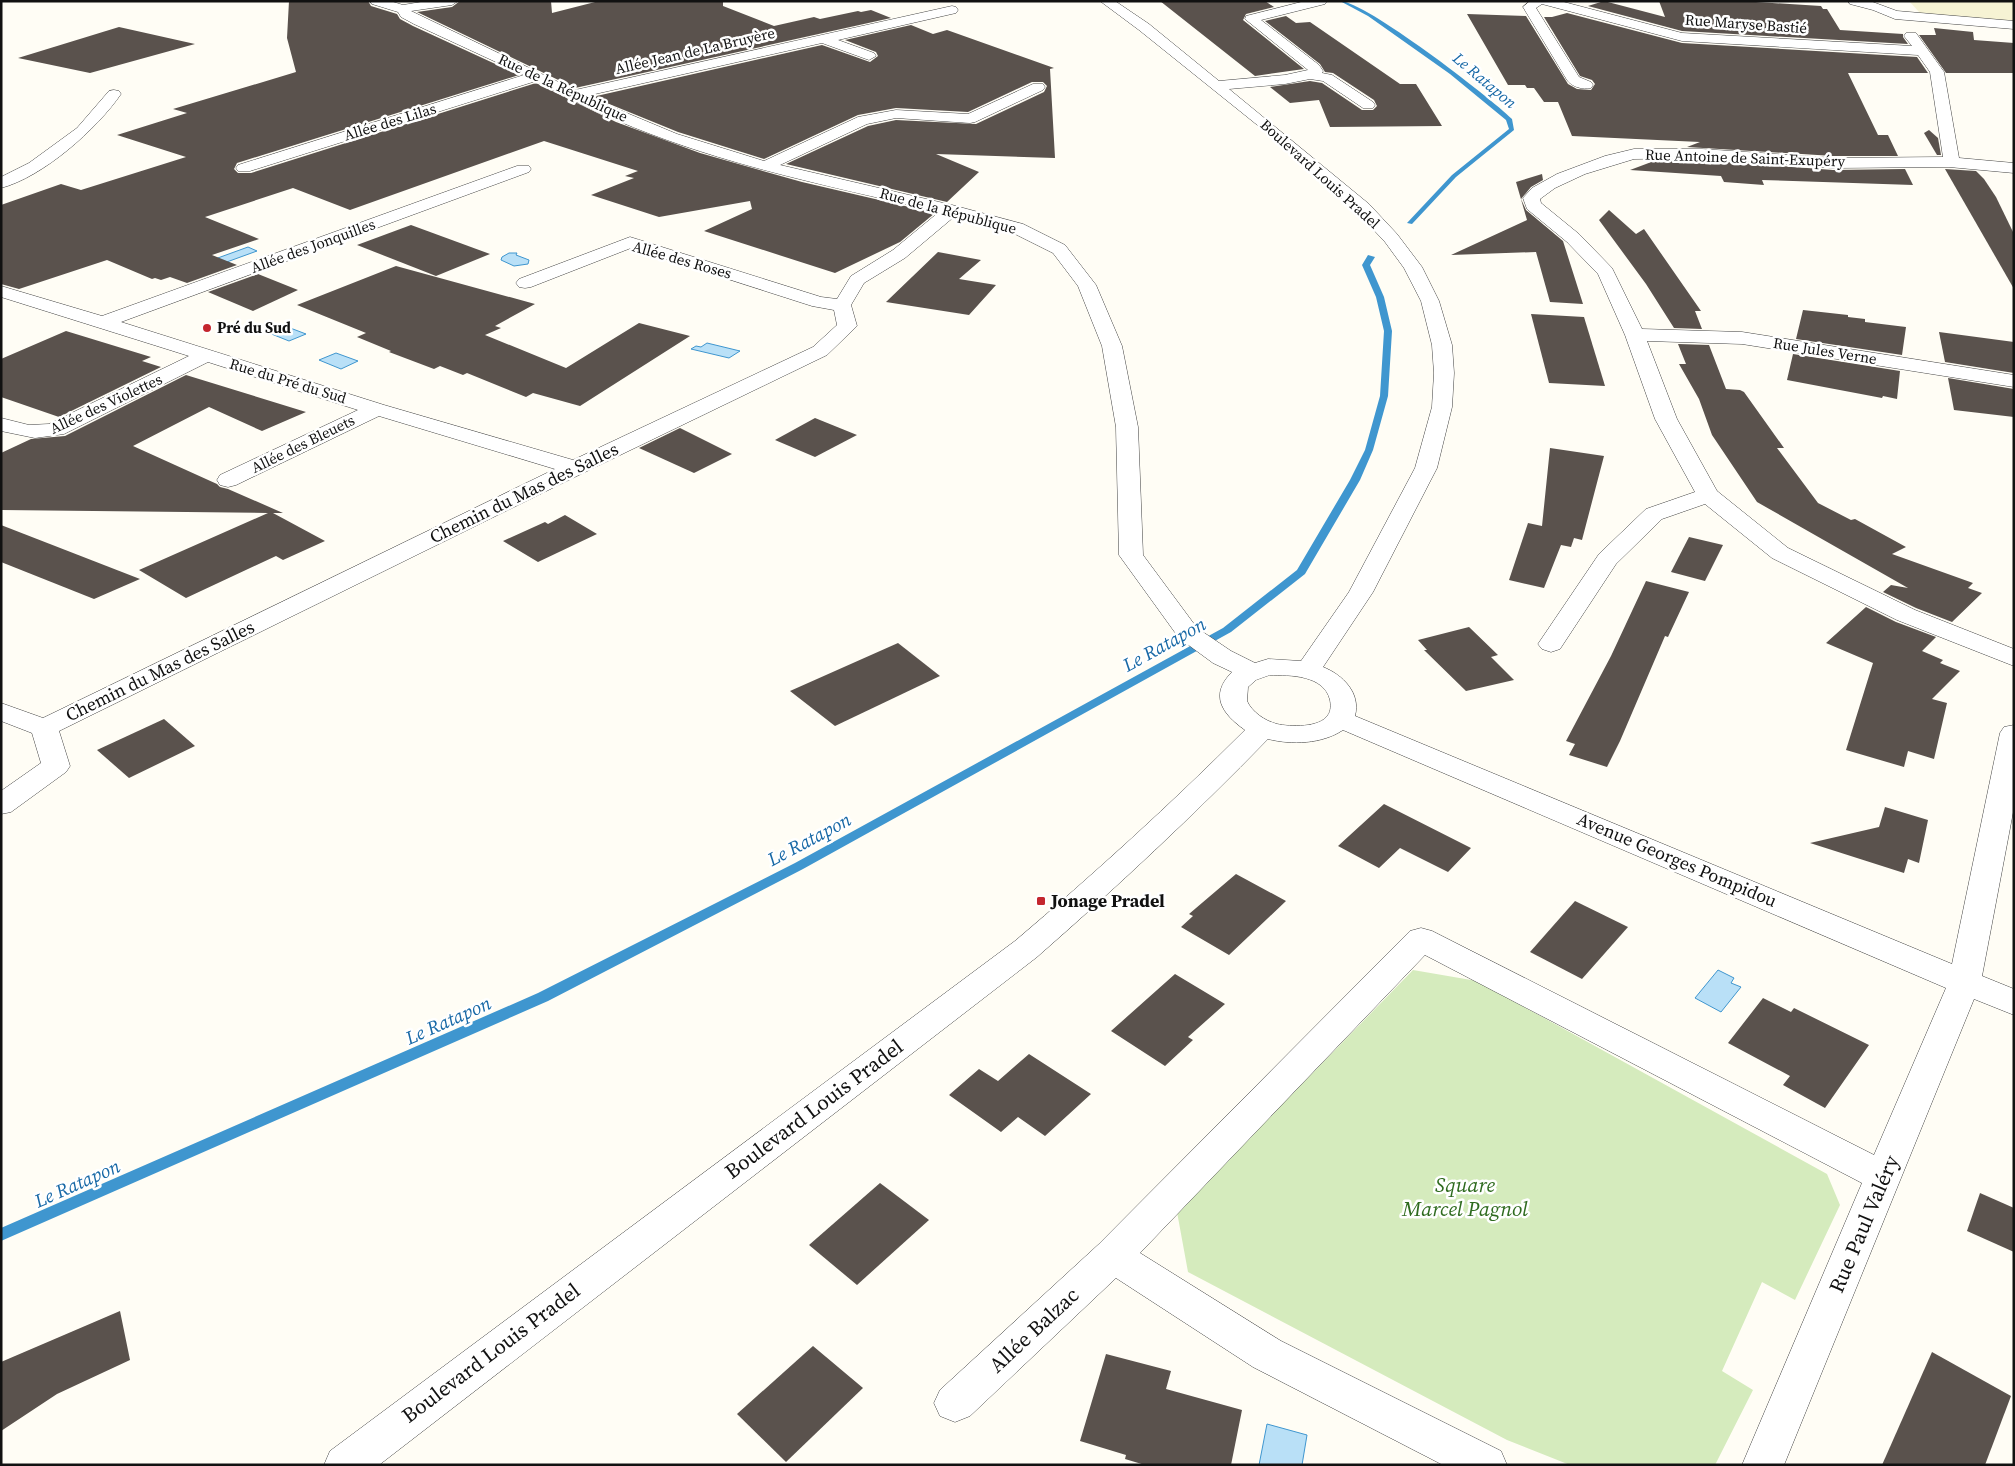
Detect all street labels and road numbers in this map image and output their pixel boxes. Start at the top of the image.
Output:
street label: Rue Maryse Bastié [1684,9,1808,38]
street label: Allée Jean de La Bruyère [613,22,777,79]
street label: Rue de la République [495,48,632,127]
street label: Allée des Lilas [341,97,439,146]
street label: Boulevard Louis Pradel [1256,114,1385,233]
street label: Rue Antoine de Saint-Exupéry [1645,144,1846,171]
street label: Rue de la République [877,182,1019,239]
street label: Allée des Jonquilles [248,213,378,278]
street label: Allée des Roses [630,235,734,284]
street label: Rue Jules Verne [1772,332,1879,369]
street label: Rue du Pré du Sud [227,353,350,408]
street label: Allée des Violettes [46,368,165,439]
street label: Allée des Bleuets [247,409,358,478]
street label: Chemin du Mas des Salles [425,436,623,549]
street label: Chemin du Mas des Salles [61,614,259,727]
street label: Avenue Georges Pompidou [1573,806,1781,913]
street label: Boulevard Louis Pradel [719,1032,909,1185]
street label: Rue Paul Valéry [1821,1150,1906,1297]
street label: Boulevard Louis Pradel [396,1276,586,1429]
street label: Allée Balzac [982,1280,1085,1379]

